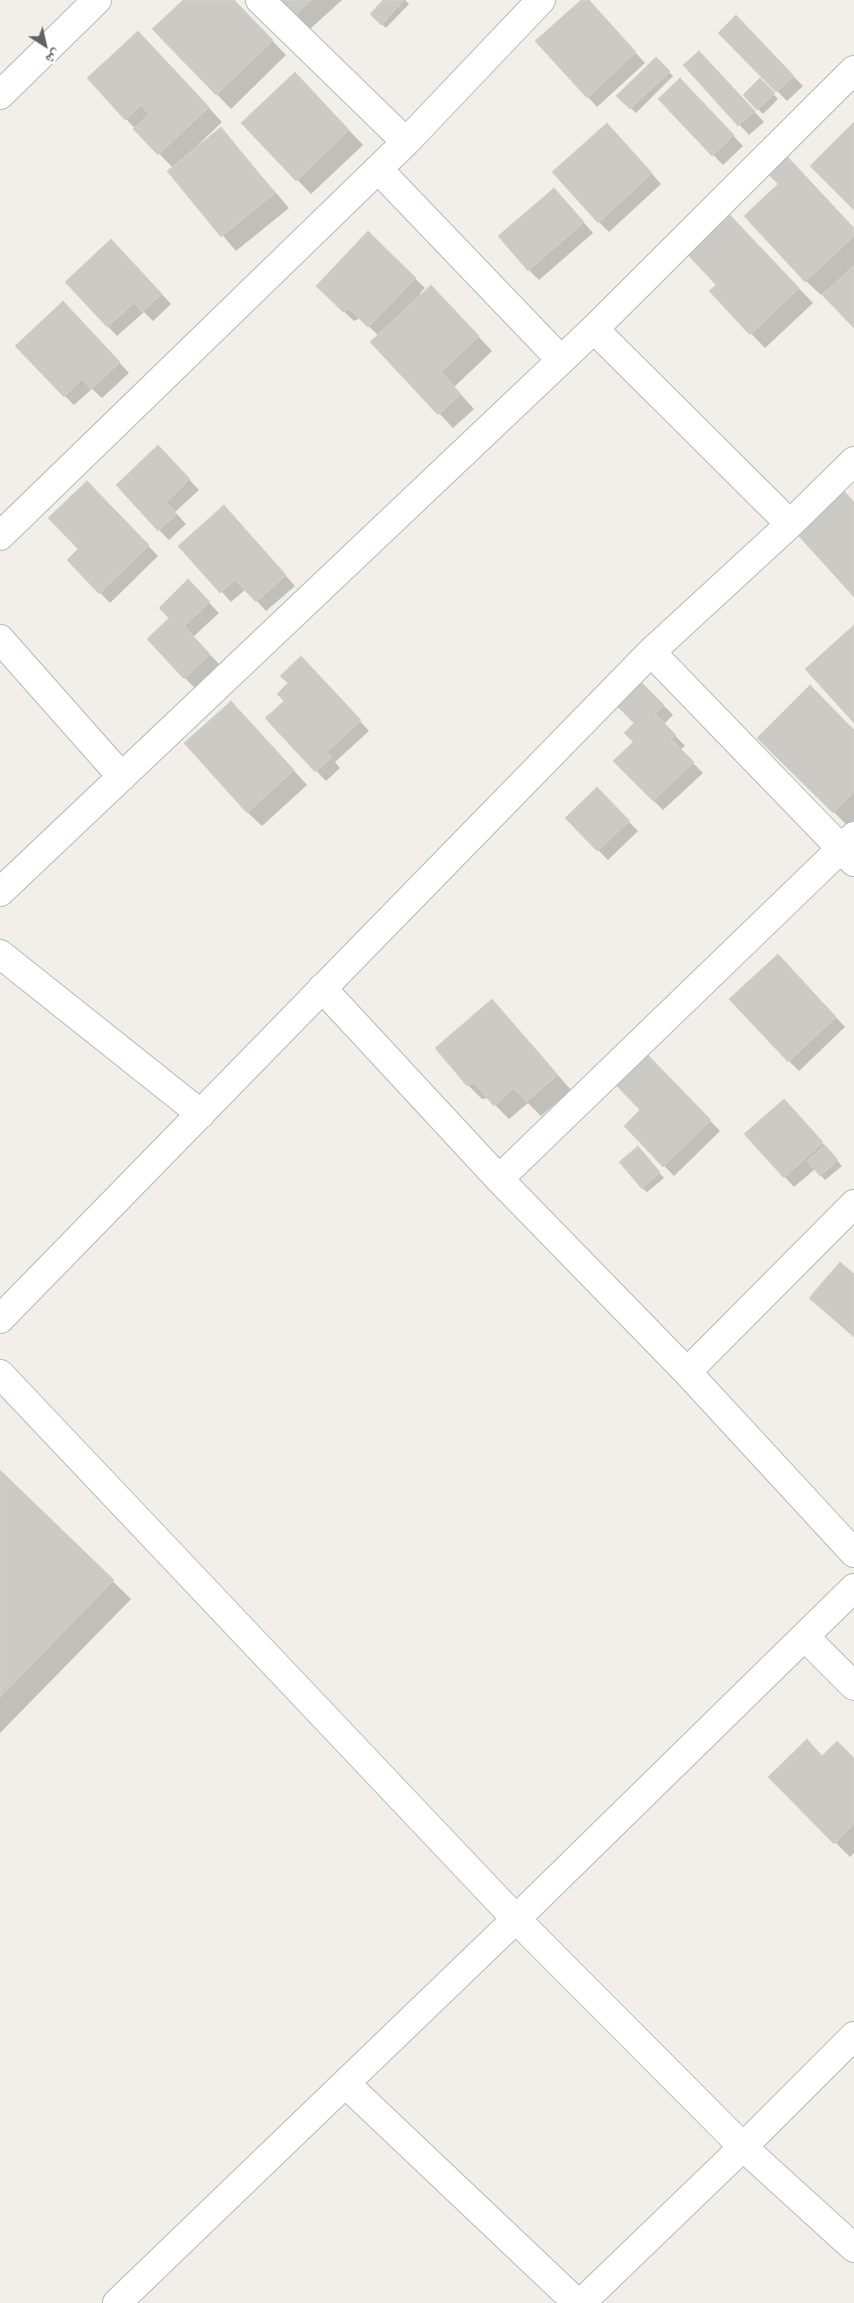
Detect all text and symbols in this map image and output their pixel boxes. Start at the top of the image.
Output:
north arrow [20,20,70,70]
text: ش [43,46,65,69]

